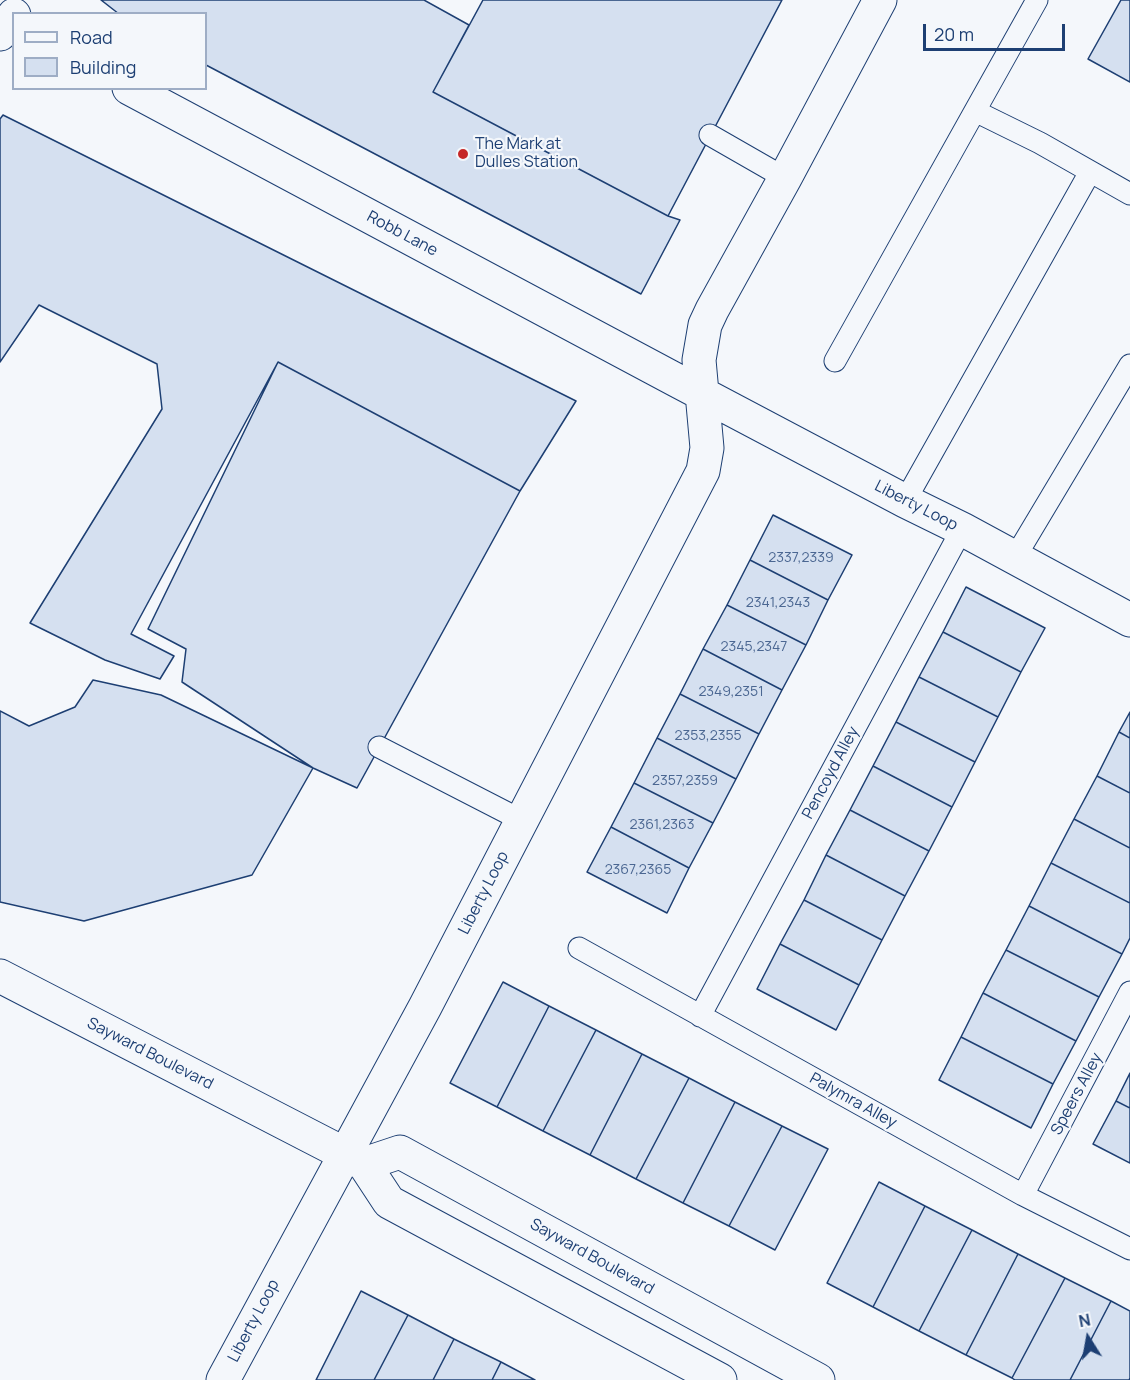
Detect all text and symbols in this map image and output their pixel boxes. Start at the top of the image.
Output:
legend [12,12,207,90]
scale bar [926,12,1068,50]
text: 20 m [934,22,974,46]
text: Road [70,25,113,49]
text: Building [70,55,136,79]
place label: The Mark at Dulles Station [475,135,578,173]
marker: The Mark at Dulles Station [456,147,470,161]
street label: Robb Lane [363,207,441,261]
street label: Liberty Loop [871,477,961,535]
house number: 2337,2339 [768,550,834,566]
house number: 2341,2343 [746,595,810,611]
house number: 2345,2347 [721,639,787,655]
house number: 2349,2351 [698,684,764,700]
street label: Pencoyd Alley [799,723,863,823]
house number: 2353,2355 [674,728,742,744]
house number: 2357,2359 [652,773,718,789]
house number: 2361,2363 [630,817,694,833]
street label: Liberty Loop [455,848,513,938]
house number: 2367,2365 [605,862,671,878]
street label: Sayward Boulevard [84,1014,216,1094]
street label: Speers Alley [1047,1050,1107,1138]
street label: Palymra Alley [806,1069,900,1133]
street label: Sayward Boulevard [527,1215,657,1299]
street label: Liberty Loop [224,1276,284,1366]
north arrow [1058,1308,1118,1368]
text: N [1077,1308,1092,1332]

